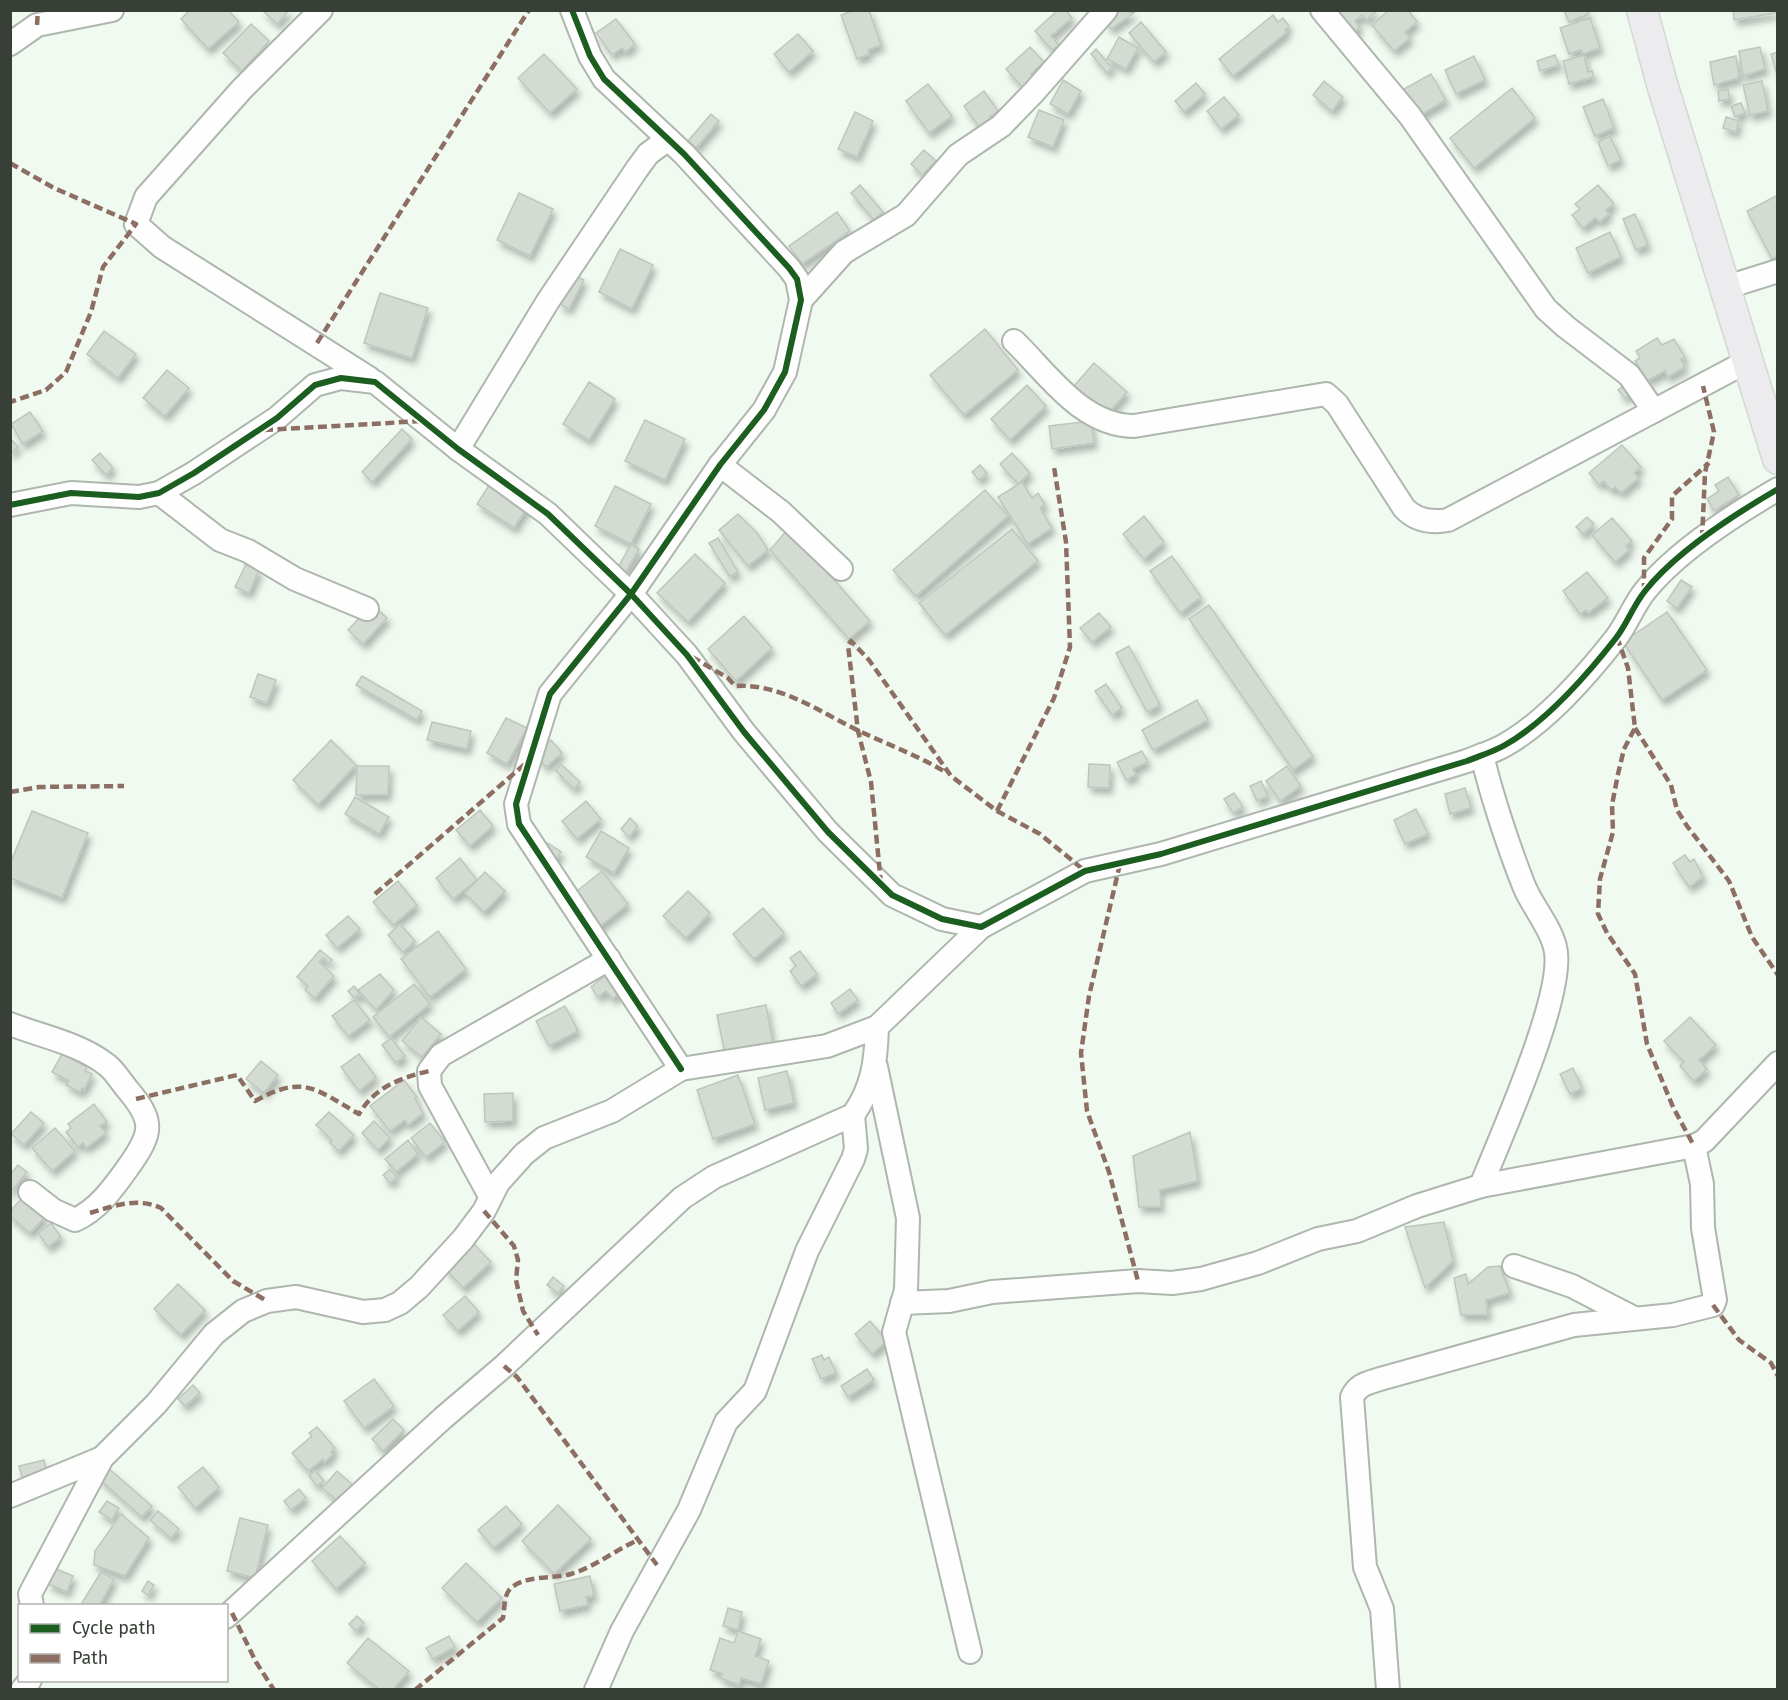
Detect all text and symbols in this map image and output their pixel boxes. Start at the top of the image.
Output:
legend [18,1604,228,1682]
text: Cycle path [72,1617,156,1639]
text: Path [72,1647,108,1669]

